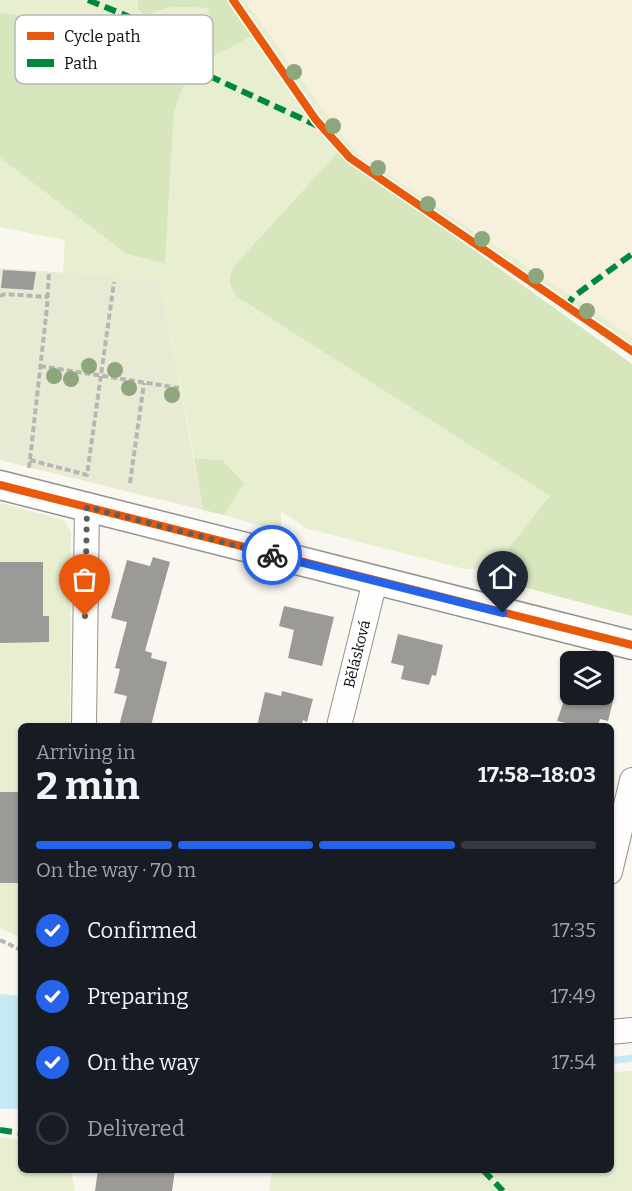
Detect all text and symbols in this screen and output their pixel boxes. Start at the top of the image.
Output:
legend [15,15,213,84]
text: Cycle path [64,27,140,46]
text: Path [64,54,98,73]
courier [242,525,302,585]
icon: bike [256,539,289,572]
pin [477,551,528,613]
pin [59,554,110,616]
icon: home [486,560,519,593]
icon: bag [68,563,101,596]
street label: Bělásková [340,618,374,690]
map controls [560,651,614,705]
button: layers [560,651,614,705]
text: Arriving in [36,740,135,764]
text: 17:58–18:03 [478,761,596,788]
text: 2 min [36,763,140,809]
text: On the way · 70 m [36,858,196,882]
icon: check [36,914,69,947]
text: Confirmed [87,917,197,944]
text: 17:35 [552,918,596,942]
icon: check [36,980,69,1013]
text: Preparing [87,983,189,1010]
text: 17:49 [550,984,596,1008]
icon: check [36,1046,69,1079]
text: On the way [87,1049,199,1076]
text: 17:54 [551,1050,596,1074]
text: Delivered [87,1115,185,1142]

